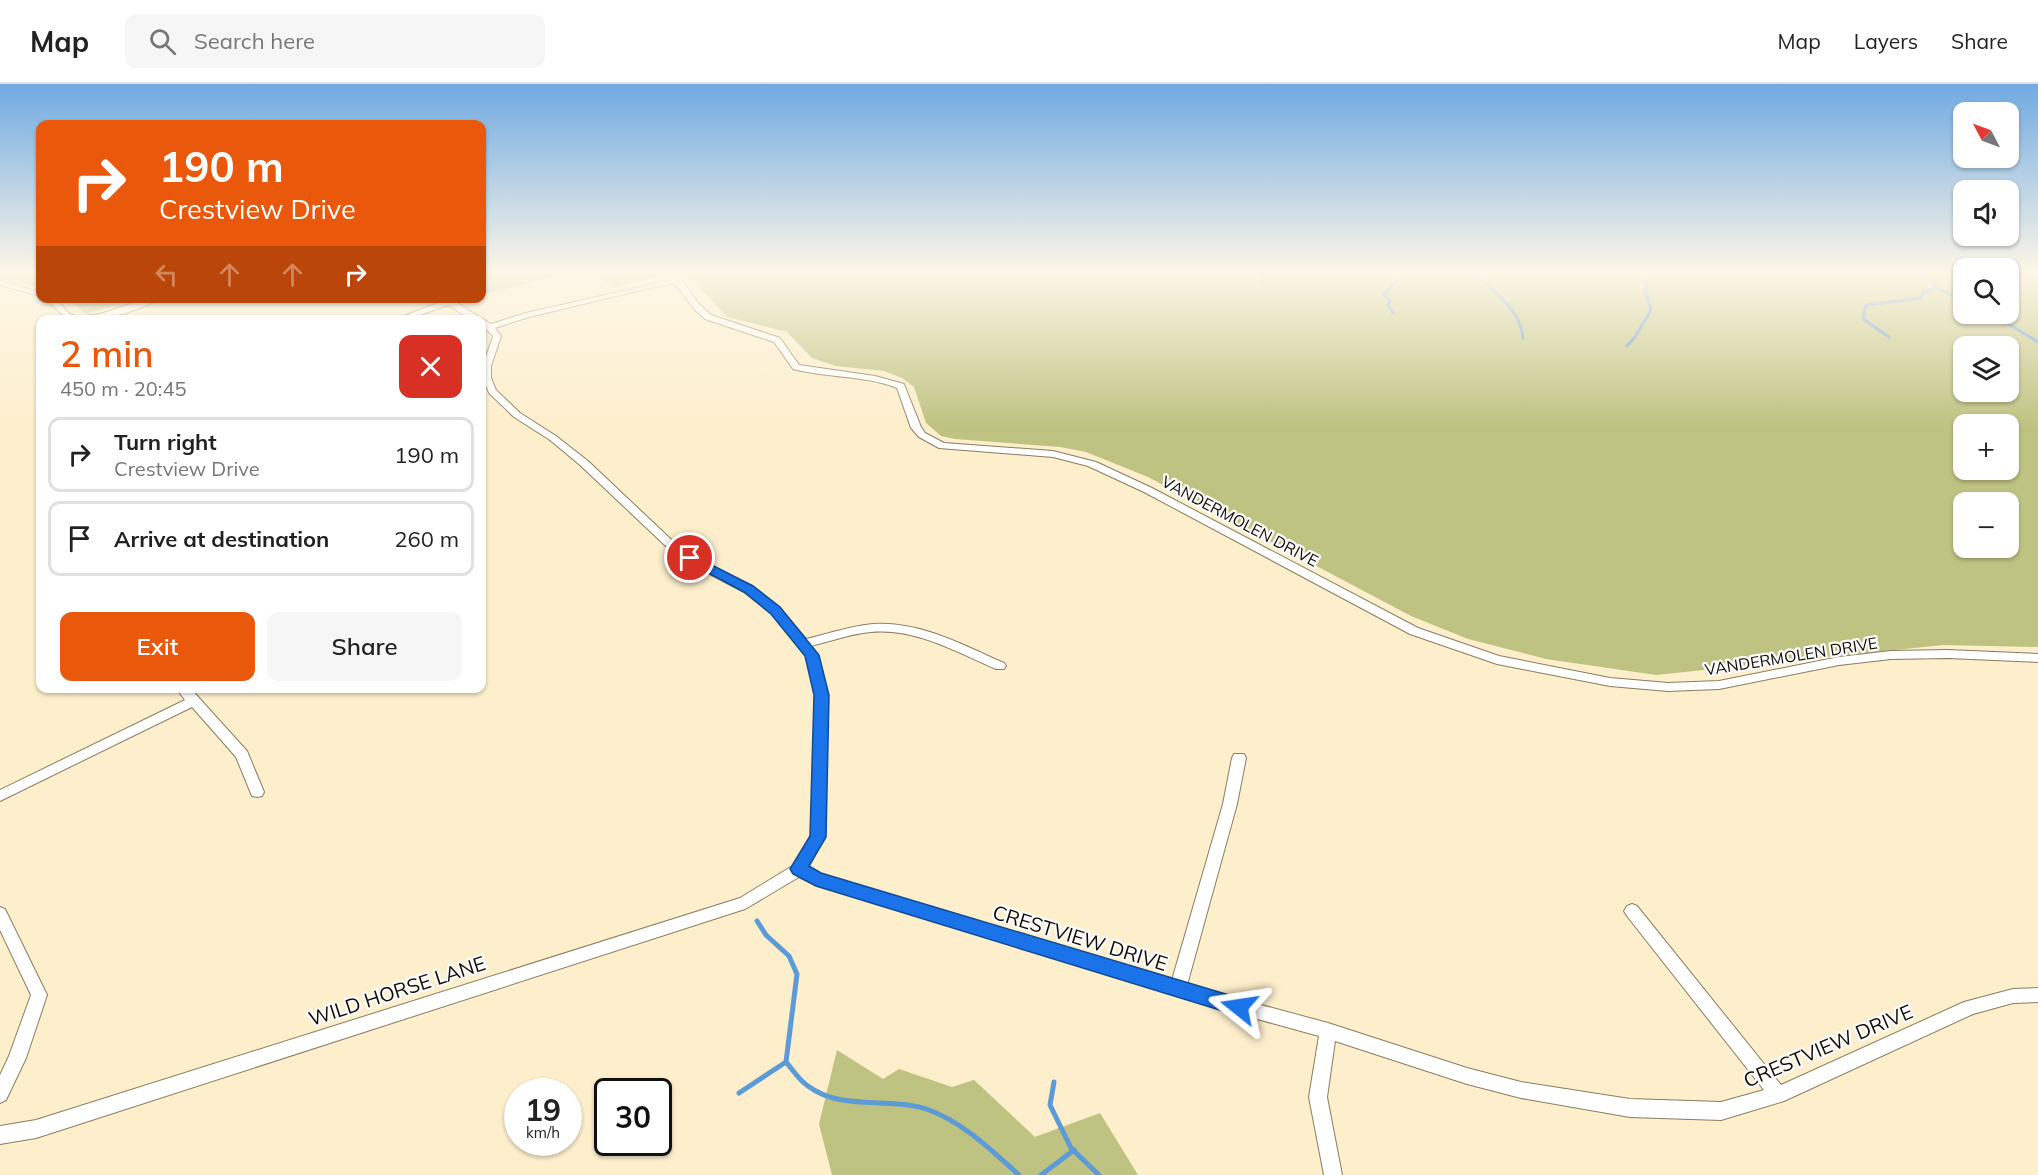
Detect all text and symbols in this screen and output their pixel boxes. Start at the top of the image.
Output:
search box [125,14,545,68]
text: Map [30,24,89,59]
icon: search [146,25,179,58]
text: Search here [194,27,315,55]
text: Map [1778,28,1821,54]
text: Layers [1854,28,1918,54]
text: Share [1951,28,2008,54]
north arrow [1953,102,2019,168]
map controls [1953,102,2019,558]
text: 190 m [159,140,284,193]
icon: right [60,144,138,222]
button: sound [1953,180,2019,246]
text: Crestview Drive [159,192,356,226]
icon: left [150,258,183,291]
icon: ahead [213,258,246,291]
icon: ahead [276,258,309,291]
icon: right [339,258,372,291]
button: search [1953,258,2019,324]
text: 2 min [60,331,154,376]
button: close [399,335,462,398]
button: layers [1953,336,2019,402]
text: 450 m · 20:45 [60,376,186,401]
button: + [1953,414,2019,480]
text: Turn right [114,428,217,456]
icon: right [63,438,96,471]
text: 190 m [394,441,459,469]
text: Crestview Drive [114,456,260,481]
street label: VANDERMOLEN DRIVE [1158,471,1322,571]
button: − [1953,492,2019,558]
icon: arrive [63,522,96,555]
text: Arrive at destination [114,525,329,553]
text: 260 m [394,525,459,553]
pin [664,532,715,583]
icon: arrive [673,541,706,574]
button: Exit [60,612,255,681]
button: Share [267,612,462,681]
street label: VANDERMOLEN DRIVE [1703,632,1879,680]
street label: CRESTVIEW DRIVE [990,899,1171,976]
street label: WILD HORSE LANE [305,950,488,1031]
position arrow [1207,975,1271,1039]
street label: CRESTVIEW DRIVE [1739,999,1916,1093]
speed limit sign: 30 [594,1078,672,1156]
text: 19 [525,1091,561,1129]
text: km/h [526,1123,560,1142]

